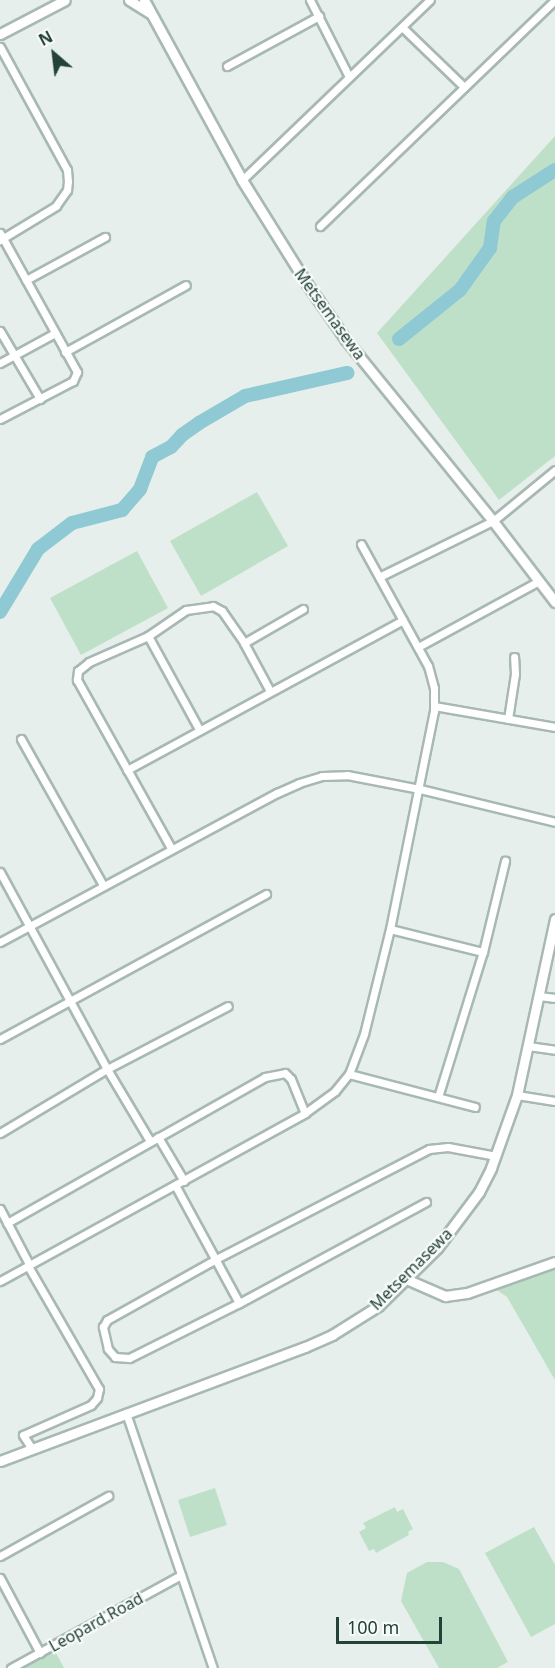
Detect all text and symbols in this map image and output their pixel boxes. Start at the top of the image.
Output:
north arrow [24,24,84,84]
text: N [35,25,56,51]
street label: Metsemasewa [291,265,369,363]
street label: Metsemasewa [366,1224,456,1314]
street label: Leopard Road [46,1588,146,1656]
scale bar [339,1605,446,1643]
text: 100 m [347,1615,399,1639]

